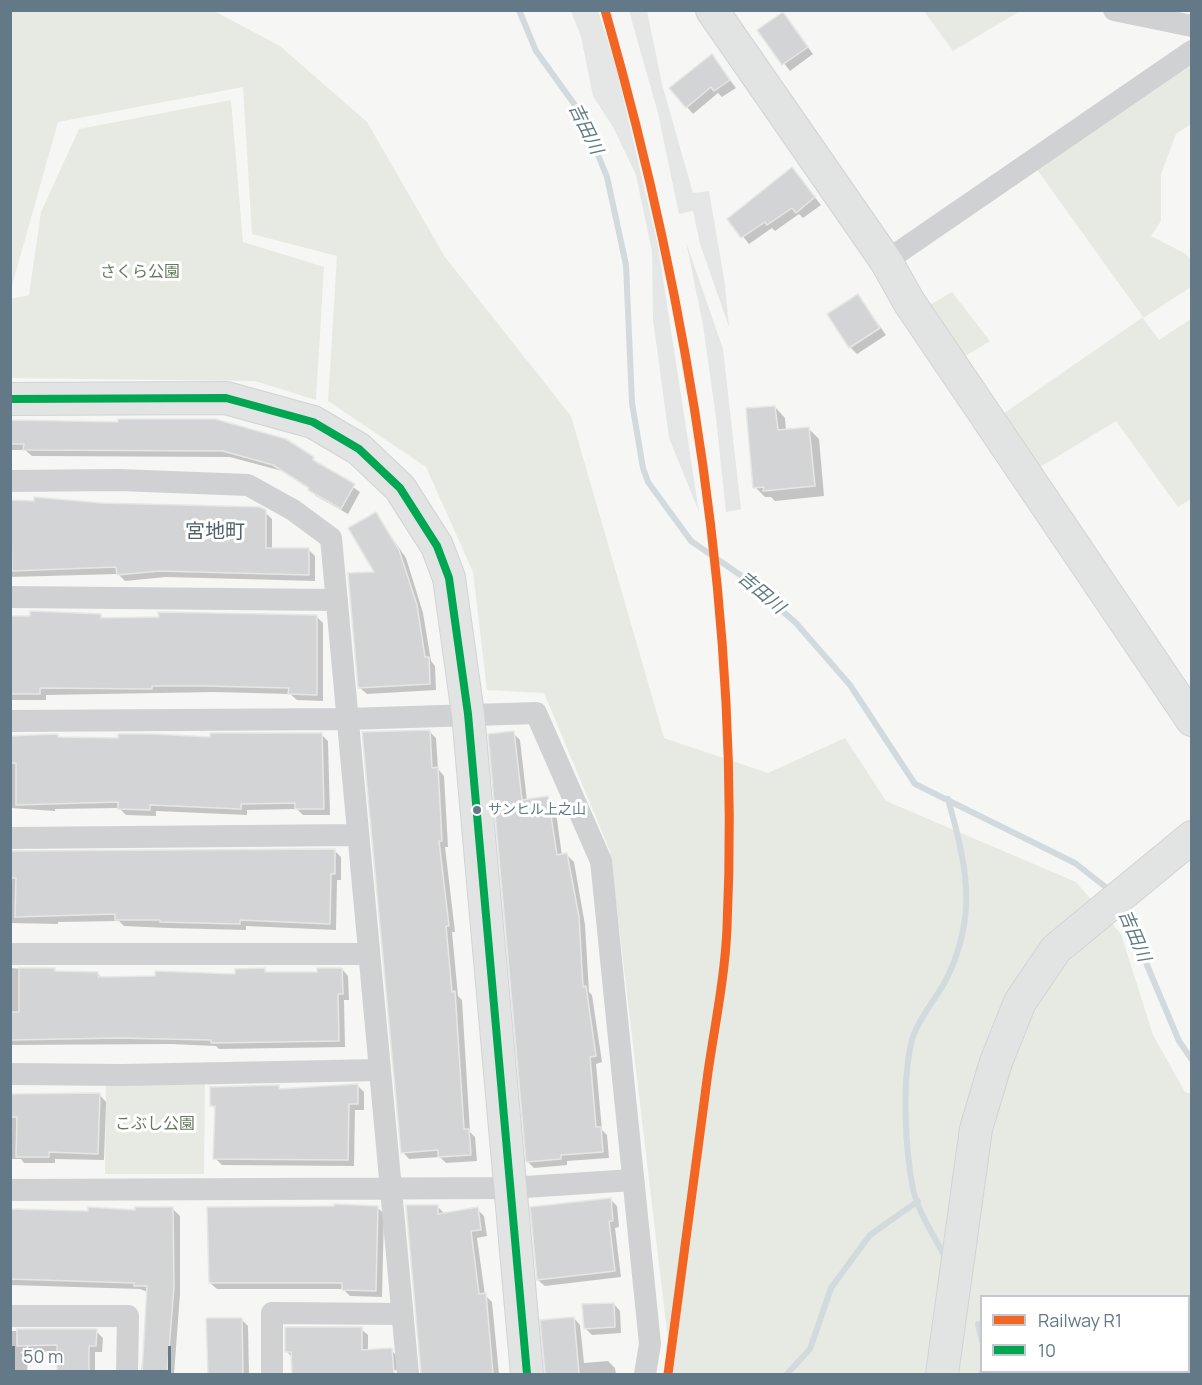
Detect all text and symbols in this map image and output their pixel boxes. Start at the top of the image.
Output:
water label: 吉田川 [563,100,607,158]
park label: さくら公園 [100,263,180,283]
district label: 宮地町 [185,520,245,544]
water label: 吉田川 [733,567,789,619]
place label: サンヒル上之山 [488,802,586,818]
marker: サンヒル上之山 [471,804,483,816]
water label: 吉田川 [1114,907,1154,965]
park label: こぶし公園 [115,1115,195,1135]
legend [980,1295,1190,1373]
text: Railway R1 [1038,1308,1122,1332]
scale bar [15,1334,174,1372]
text: 10 [1038,1338,1056,1362]
text: 50 m [23,1344,63,1368]

